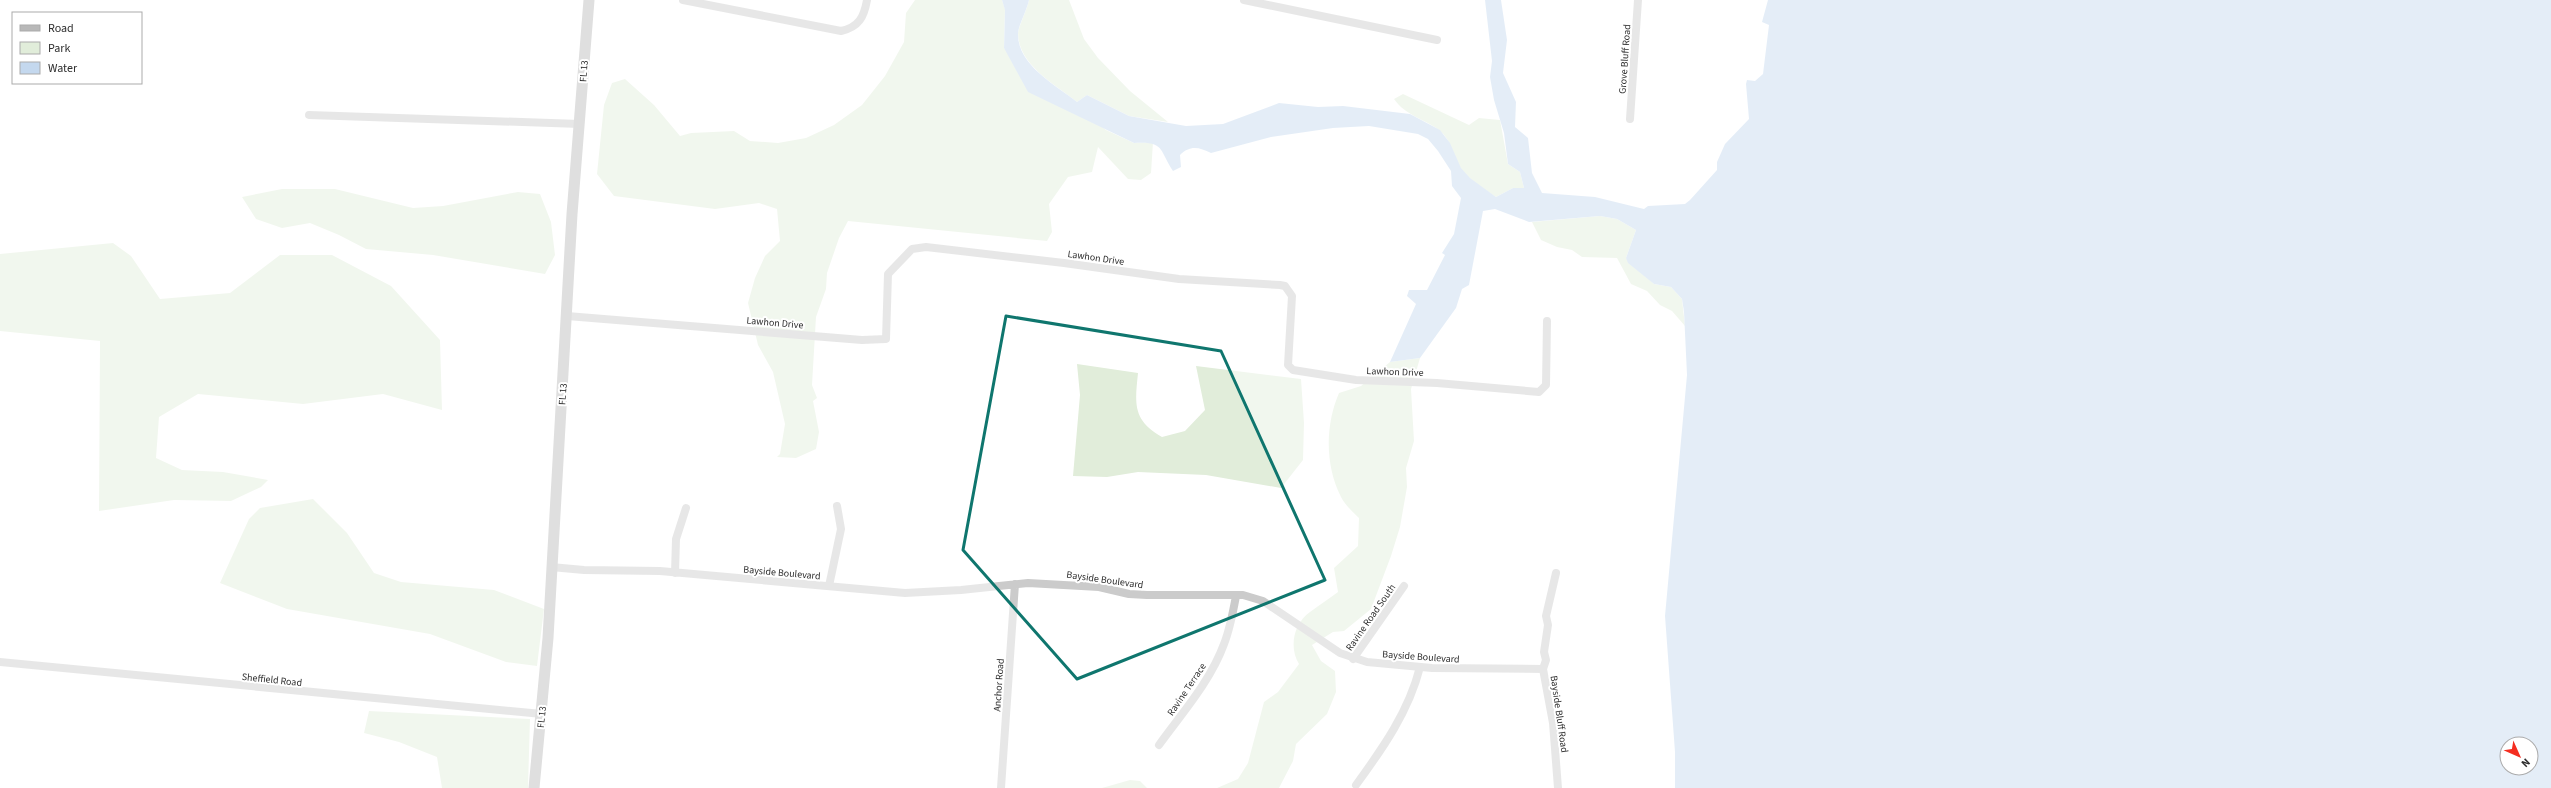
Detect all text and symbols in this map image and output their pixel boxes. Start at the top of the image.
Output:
legend [12,12,142,84]
text: Road [48,20,74,37]
street label: Grove Bluff Road [1616,24,1634,94]
text: Park [48,40,70,57]
text: Water [48,60,78,77]
street label: FL 13 [576,60,592,82]
street label: Lawhon Drive [1067,247,1125,269]
street label: Lawhon Drive [746,314,804,332]
street label: Lawhon Drive [1366,364,1424,380]
street label: FL 13 [555,383,571,405]
street label: Bayside Boulevard [743,563,821,583]
street label: Bayside Boulevard [1066,568,1144,592]
street label: Ravine Road South [1343,581,1399,654]
street label: Bayside Boulevard [1382,647,1460,667]
street label: Anchor Road [990,658,1008,712]
street label: Ravine Terrace [1164,660,1210,719]
street label: Sheffield Road [241,670,303,690]
street label: Bayside Bluff Road [1547,675,1571,754]
street label: FL 13 [534,706,550,729]
north arrow [2499,736,2539,776]
text: N [2518,755,2534,771]

